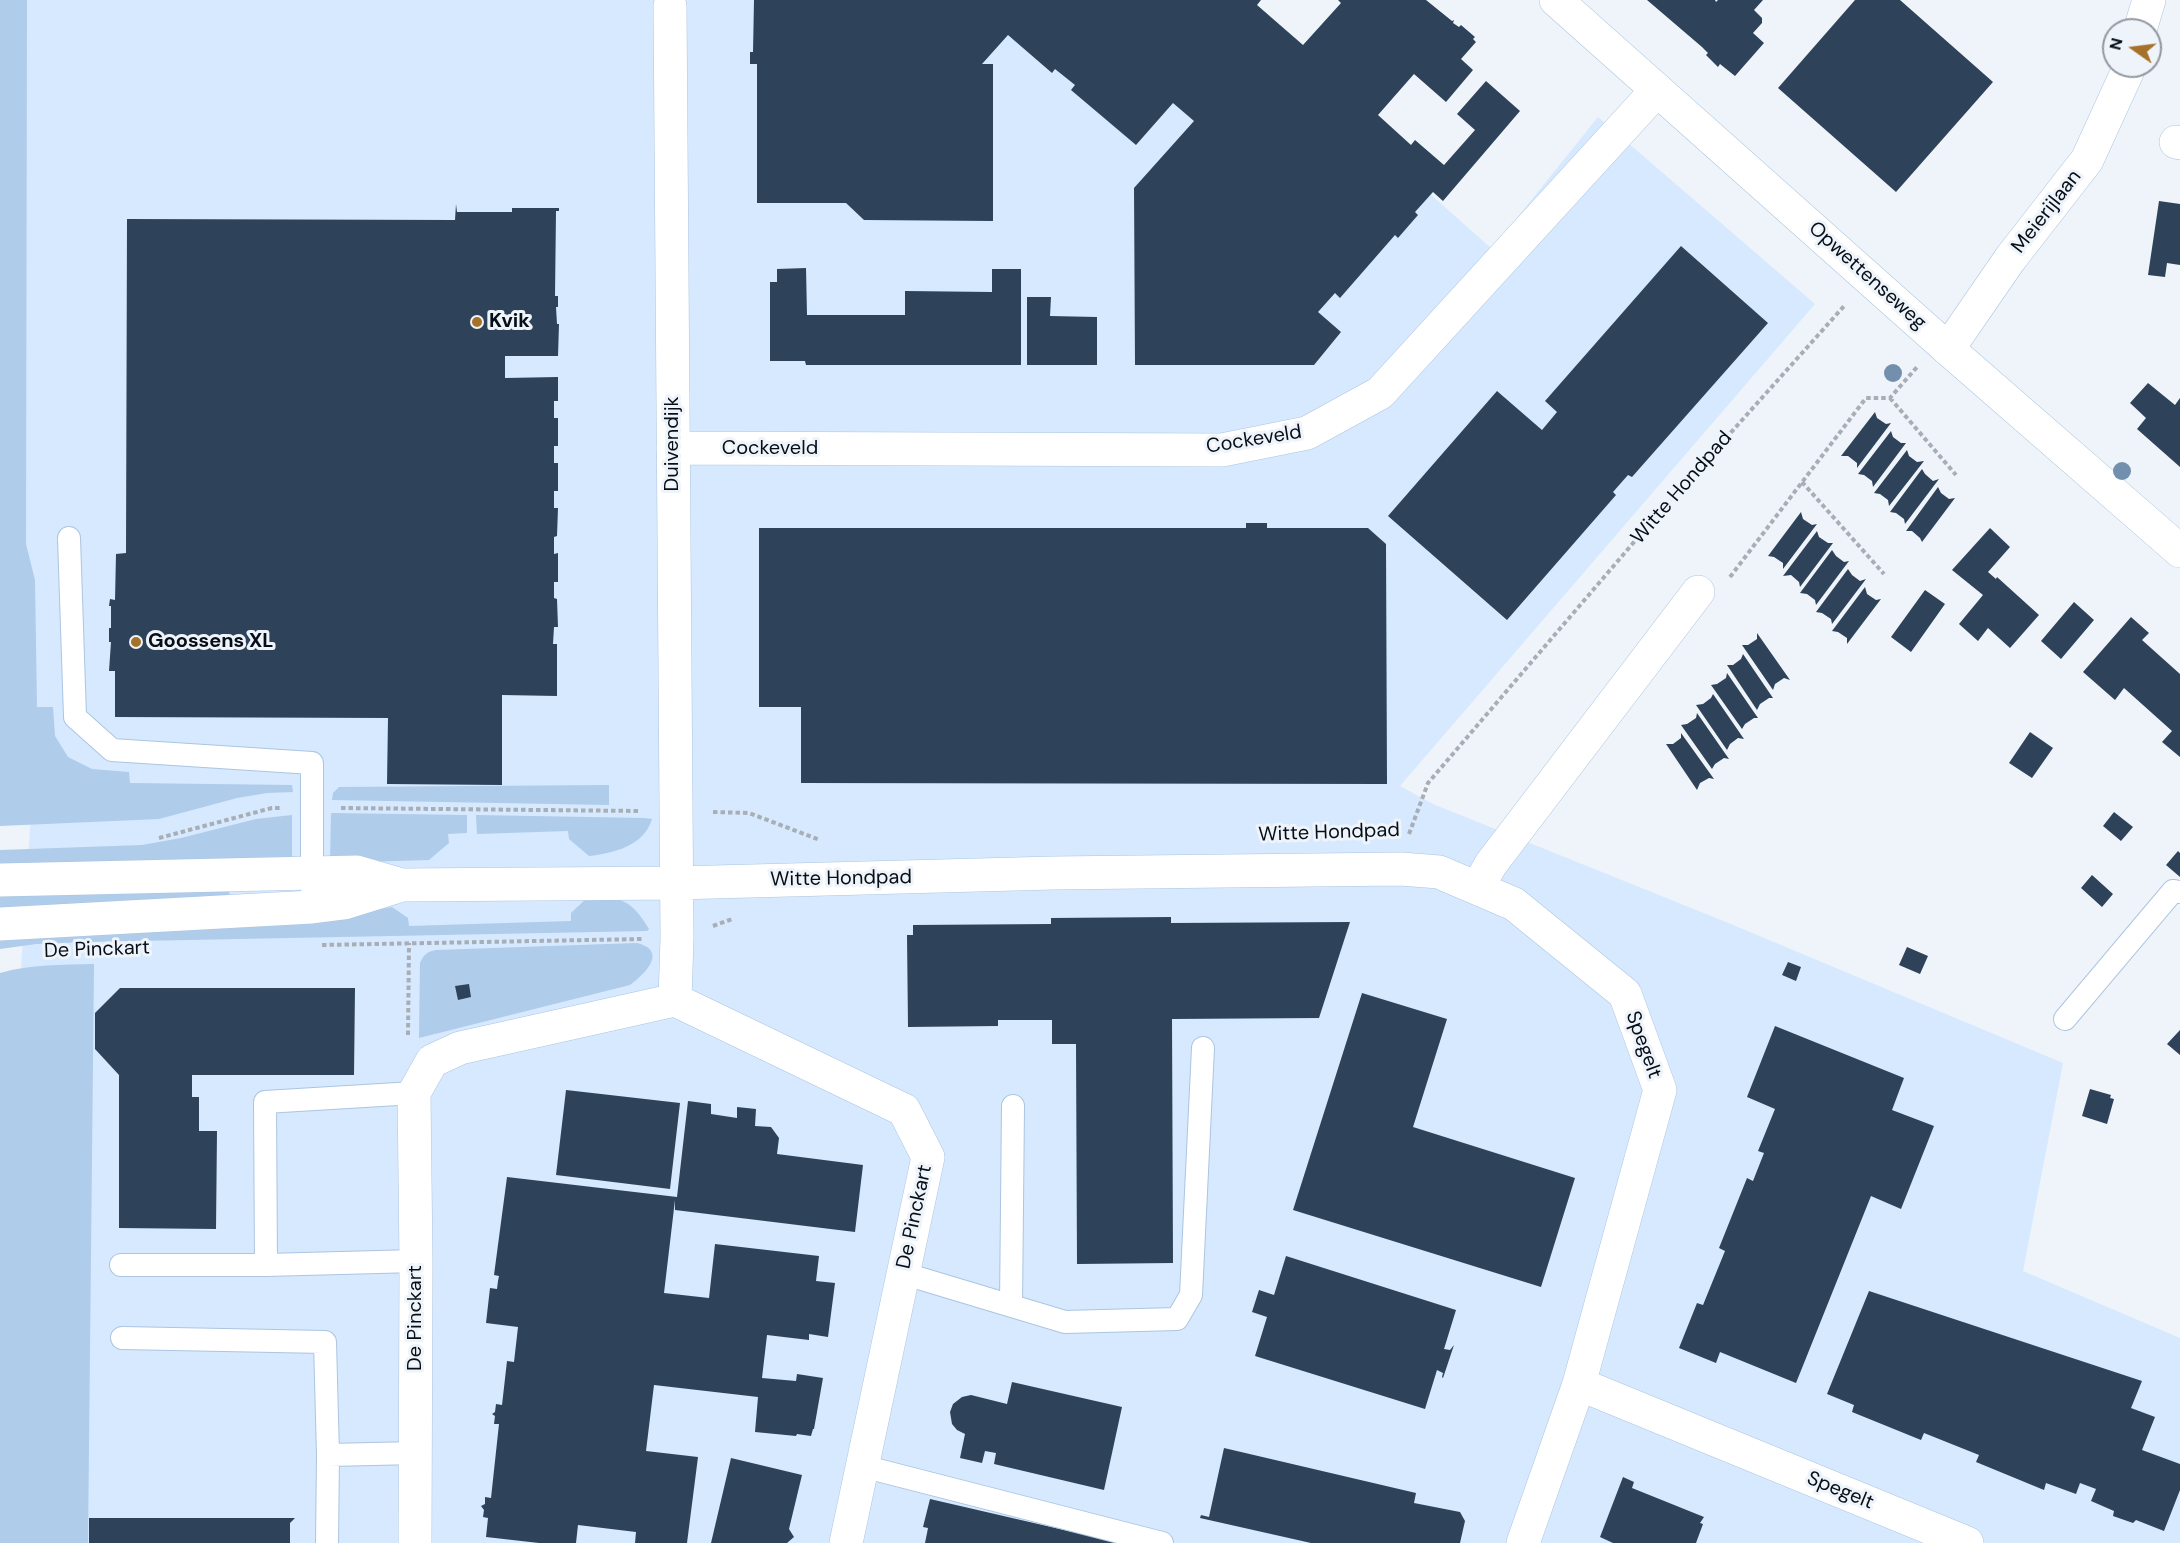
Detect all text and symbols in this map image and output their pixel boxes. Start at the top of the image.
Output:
north arrow [2102,18,2162,78]
text: N [2104,36,2128,52]
street label: Meierijlaan [2007,166,2087,258]
street label: Opwettenseweg [1803,217,1931,335]
place label: Kvik [489,310,530,334]
marker: Kvik [470,315,484,329]
street label: Duivendijk [661,396,685,492]
street label: Cockeveld [1205,421,1303,459]
street label: Witte Hondpad [1626,427,1738,549]
street label: Cockeveld [722,437,818,461]
place label: Goossens XL [148,630,274,654]
marker: Goossens XL [129,635,143,649]
street label: Witte Hondpad [1258,819,1400,847]
street label: Witte Hondpad [770,866,912,892]
street label: De Pinckart [44,936,150,964]
street label: Spegelt [1620,1008,1666,1082]
street label: De Pinckart [892,1163,938,1271]
street label: De Pinckart [404,1265,428,1371]
street label: Spegelt [1803,1467,1877,1515]

